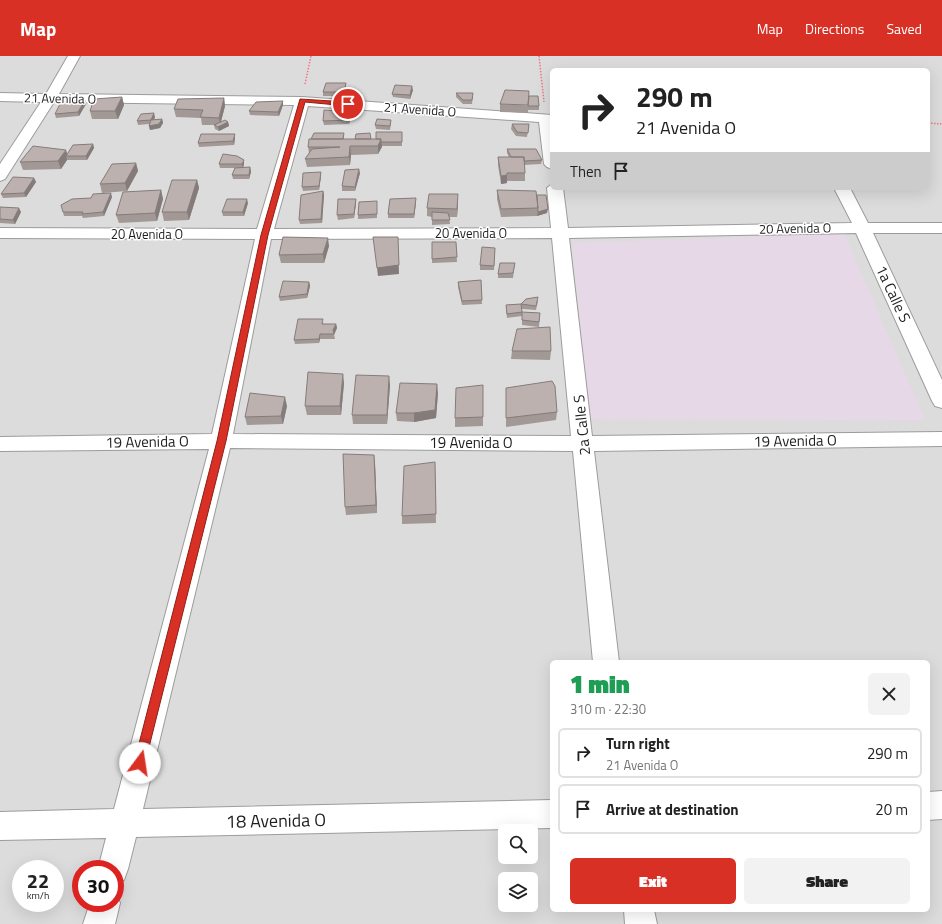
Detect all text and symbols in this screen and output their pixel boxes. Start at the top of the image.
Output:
text: Map [20,14,56,43]
text: Map [757,18,783,39]
text: Directions [805,18,864,39]
text: Saved [886,18,922,39]
text: 290 m [636,75,713,118]
icon: right [570,84,622,136]
street label: 21 Avenida O [24,87,96,109]
pin [331,87,365,121]
icon: arrive [337,93,359,115]
street label: 21 Avenida O [383,97,457,121]
text: 21 Avenida O [636,114,736,141]
text: Then [570,160,602,183]
icon: arrive [610,160,632,182]
street label: 20 Avenida O [759,217,831,239]
street label: 20 Avenida O [435,223,507,243]
street label: 20 Avenida O [111,224,183,244]
street label: 1a Calle S [870,261,917,326]
street label: 2a Calle S [567,394,596,457]
street label: 19 Avenida O [753,428,837,453]
street label: 19 Avenida O [105,429,189,454]
street label: 19 Avenida O [429,431,513,454]
text: 1 min [570,666,630,702]
button: close [868,673,910,715]
text: 310 m · 22:30 [570,699,646,719]
text: Turn right [606,732,670,755]
position arrow [119,742,161,784]
icon: right [572,742,594,764]
text: 290 m [867,742,908,765]
text: 21 Avenida O [606,755,678,775]
icon: arrive [572,798,594,820]
text: Arrive at destination [606,798,739,821]
text: 20 m [875,798,908,821]
street label: 18 Avenida O [226,806,326,835]
map controls [498,824,538,912]
button: search [498,824,538,864]
button: Exit [570,858,736,904]
button: Share [744,858,910,904]
speed limit sign: 30 [72,860,124,912]
text: 22 [27,865,49,896]
button: layers [498,872,538,912]
text: km/h [27,888,49,903]

